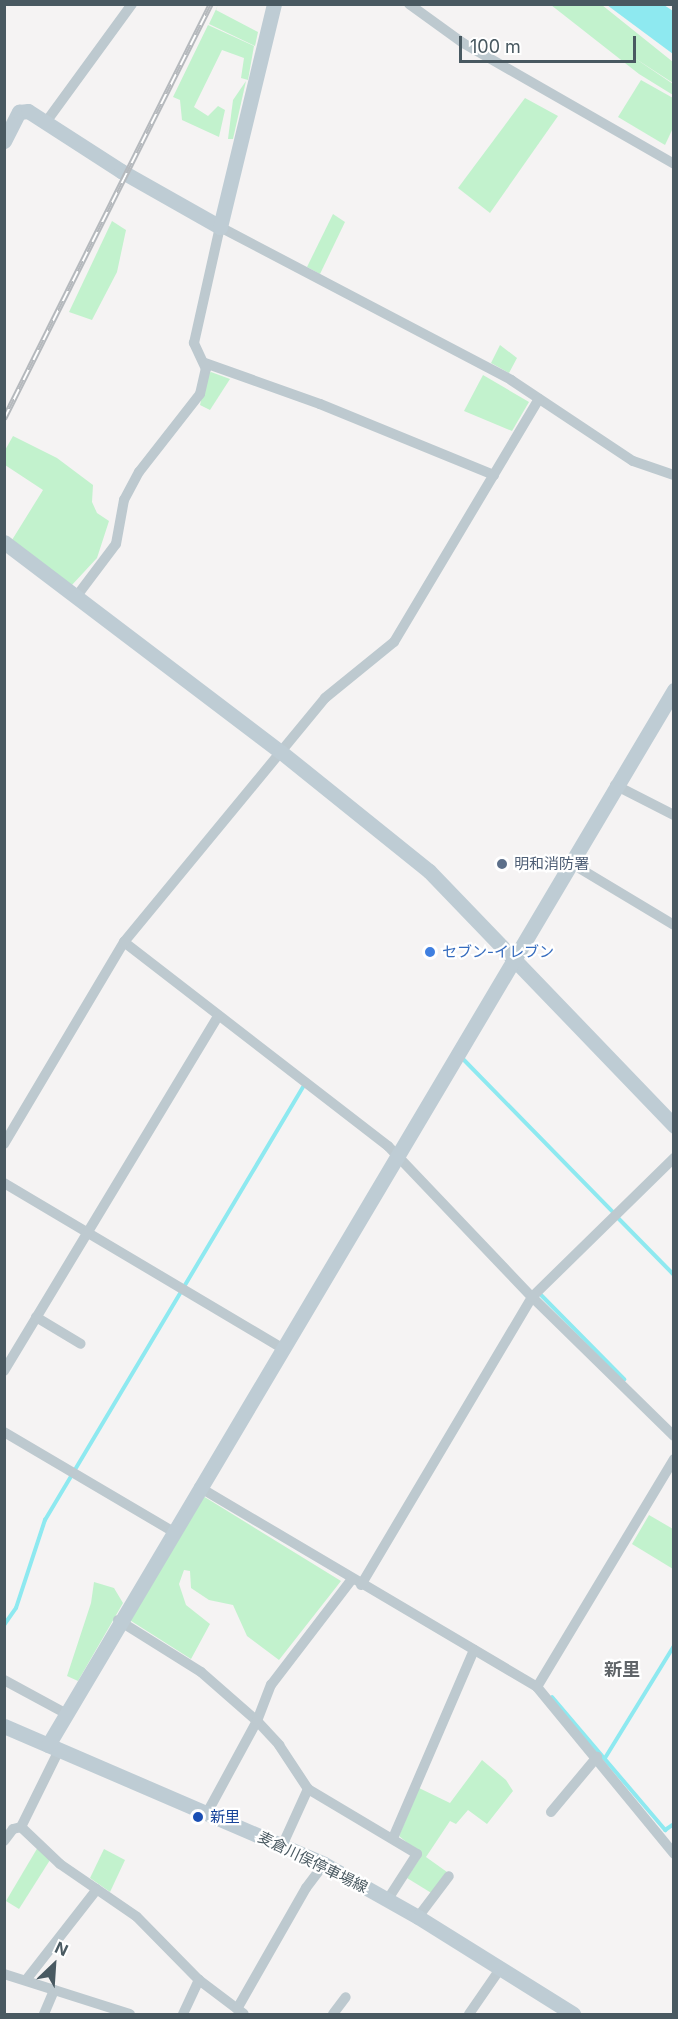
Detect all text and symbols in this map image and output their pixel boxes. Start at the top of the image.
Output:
scale bar [462,24,639,62]
text: 100 m [470,36,521,57]
place label: 明和消防署 [514,855,589,873]
marker: 明和消防署 [495,857,509,871]
place label: セブン-イレブン [442,943,554,961]
marker: セブン-イレブン [423,945,437,959]
district label: 新里 [604,1659,640,1681]
place label: 新里 [210,1808,240,1826]
marker: 新里 [191,1810,205,1824]
street label: 麦倉川俣停車場線 [255,1828,371,1896]
north arrow [24,1935,84,1995]
text: N [52,1937,71,1960]

